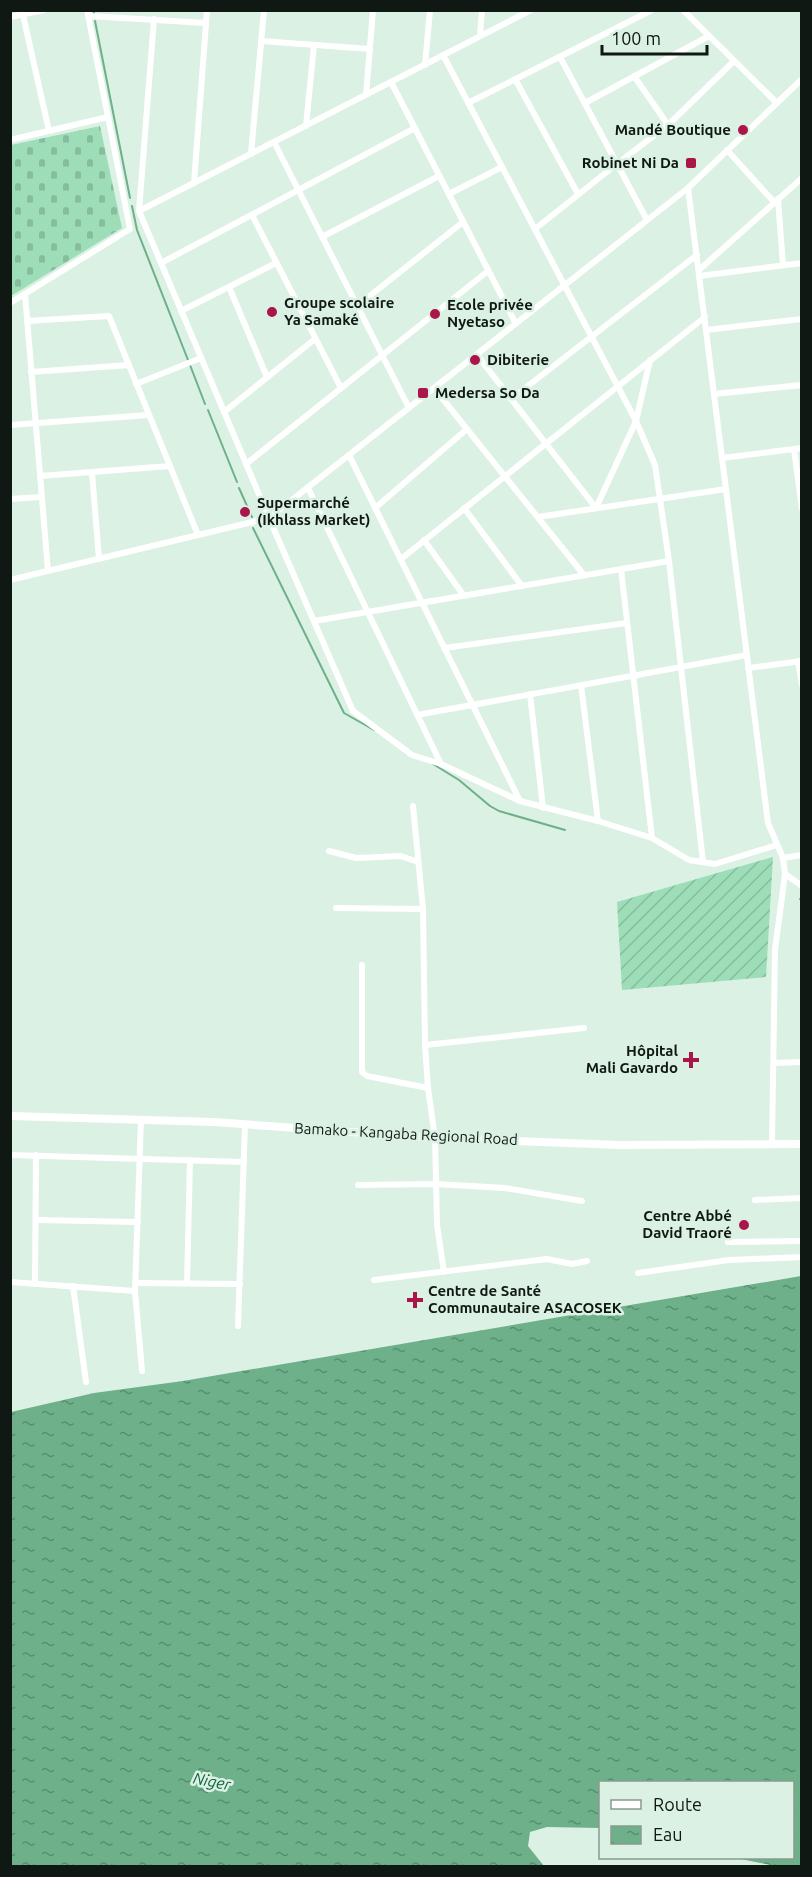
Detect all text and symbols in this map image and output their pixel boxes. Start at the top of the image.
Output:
scale bar [602,18,707,56]
text: 100 m [611,28,661,48]
place label: Mandé Boutique [615,121,731,138]
marker: Mandé Boutique [736,123,750,137]
place label: Robinet Ni Da [582,154,679,171]
marker: Robinet Ni Da [684,156,698,170]
place label: Groupe scolaire Ya Samaké [284,294,394,328]
place label: Ecole privée Nyetaso [447,296,533,330]
marker: Groupe scolaire Ya Samaké [265,305,279,319]
marker: Ecole privée Nyetaso [428,307,442,321]
place label: Dibiterie [487,351,549,368]
marker: Dibiterie [468,353,482,367]
place label: Medersa So Da [435,384,540,401]
marker: Medersa So Da [416,386,430,400]
place label: Supermarché (Ikhlass Market) [257,494,370,528]
marker: Supermarché (Ikhlass Market) [238,505,252,519]
place label: Hôpital Mali Gavardo [586,1042,678,1076]
marker: Hôpital Mali Gavardo [682,1051,700,1069]
street label: Bamako - Kangaba Regional Road [294,1119,518,1148]
place label: Centre Abbé David Traoré [642,1207,732,1241]
marker: Centre Abbé David Traoré [737,1218,751,1232]
place label: Centre de Santé Communautaire ASACOSEK [428,1282,622,1316]
marker: Centre de Santé Communautaire ASACOSEK [406,1291,424,1309]
water label: Niger [192,1769,233,1794]
legend [599,1781,794,1859]
text: Route [653,1794,702,1814]
text: Eau [653,1824,683,1844]

